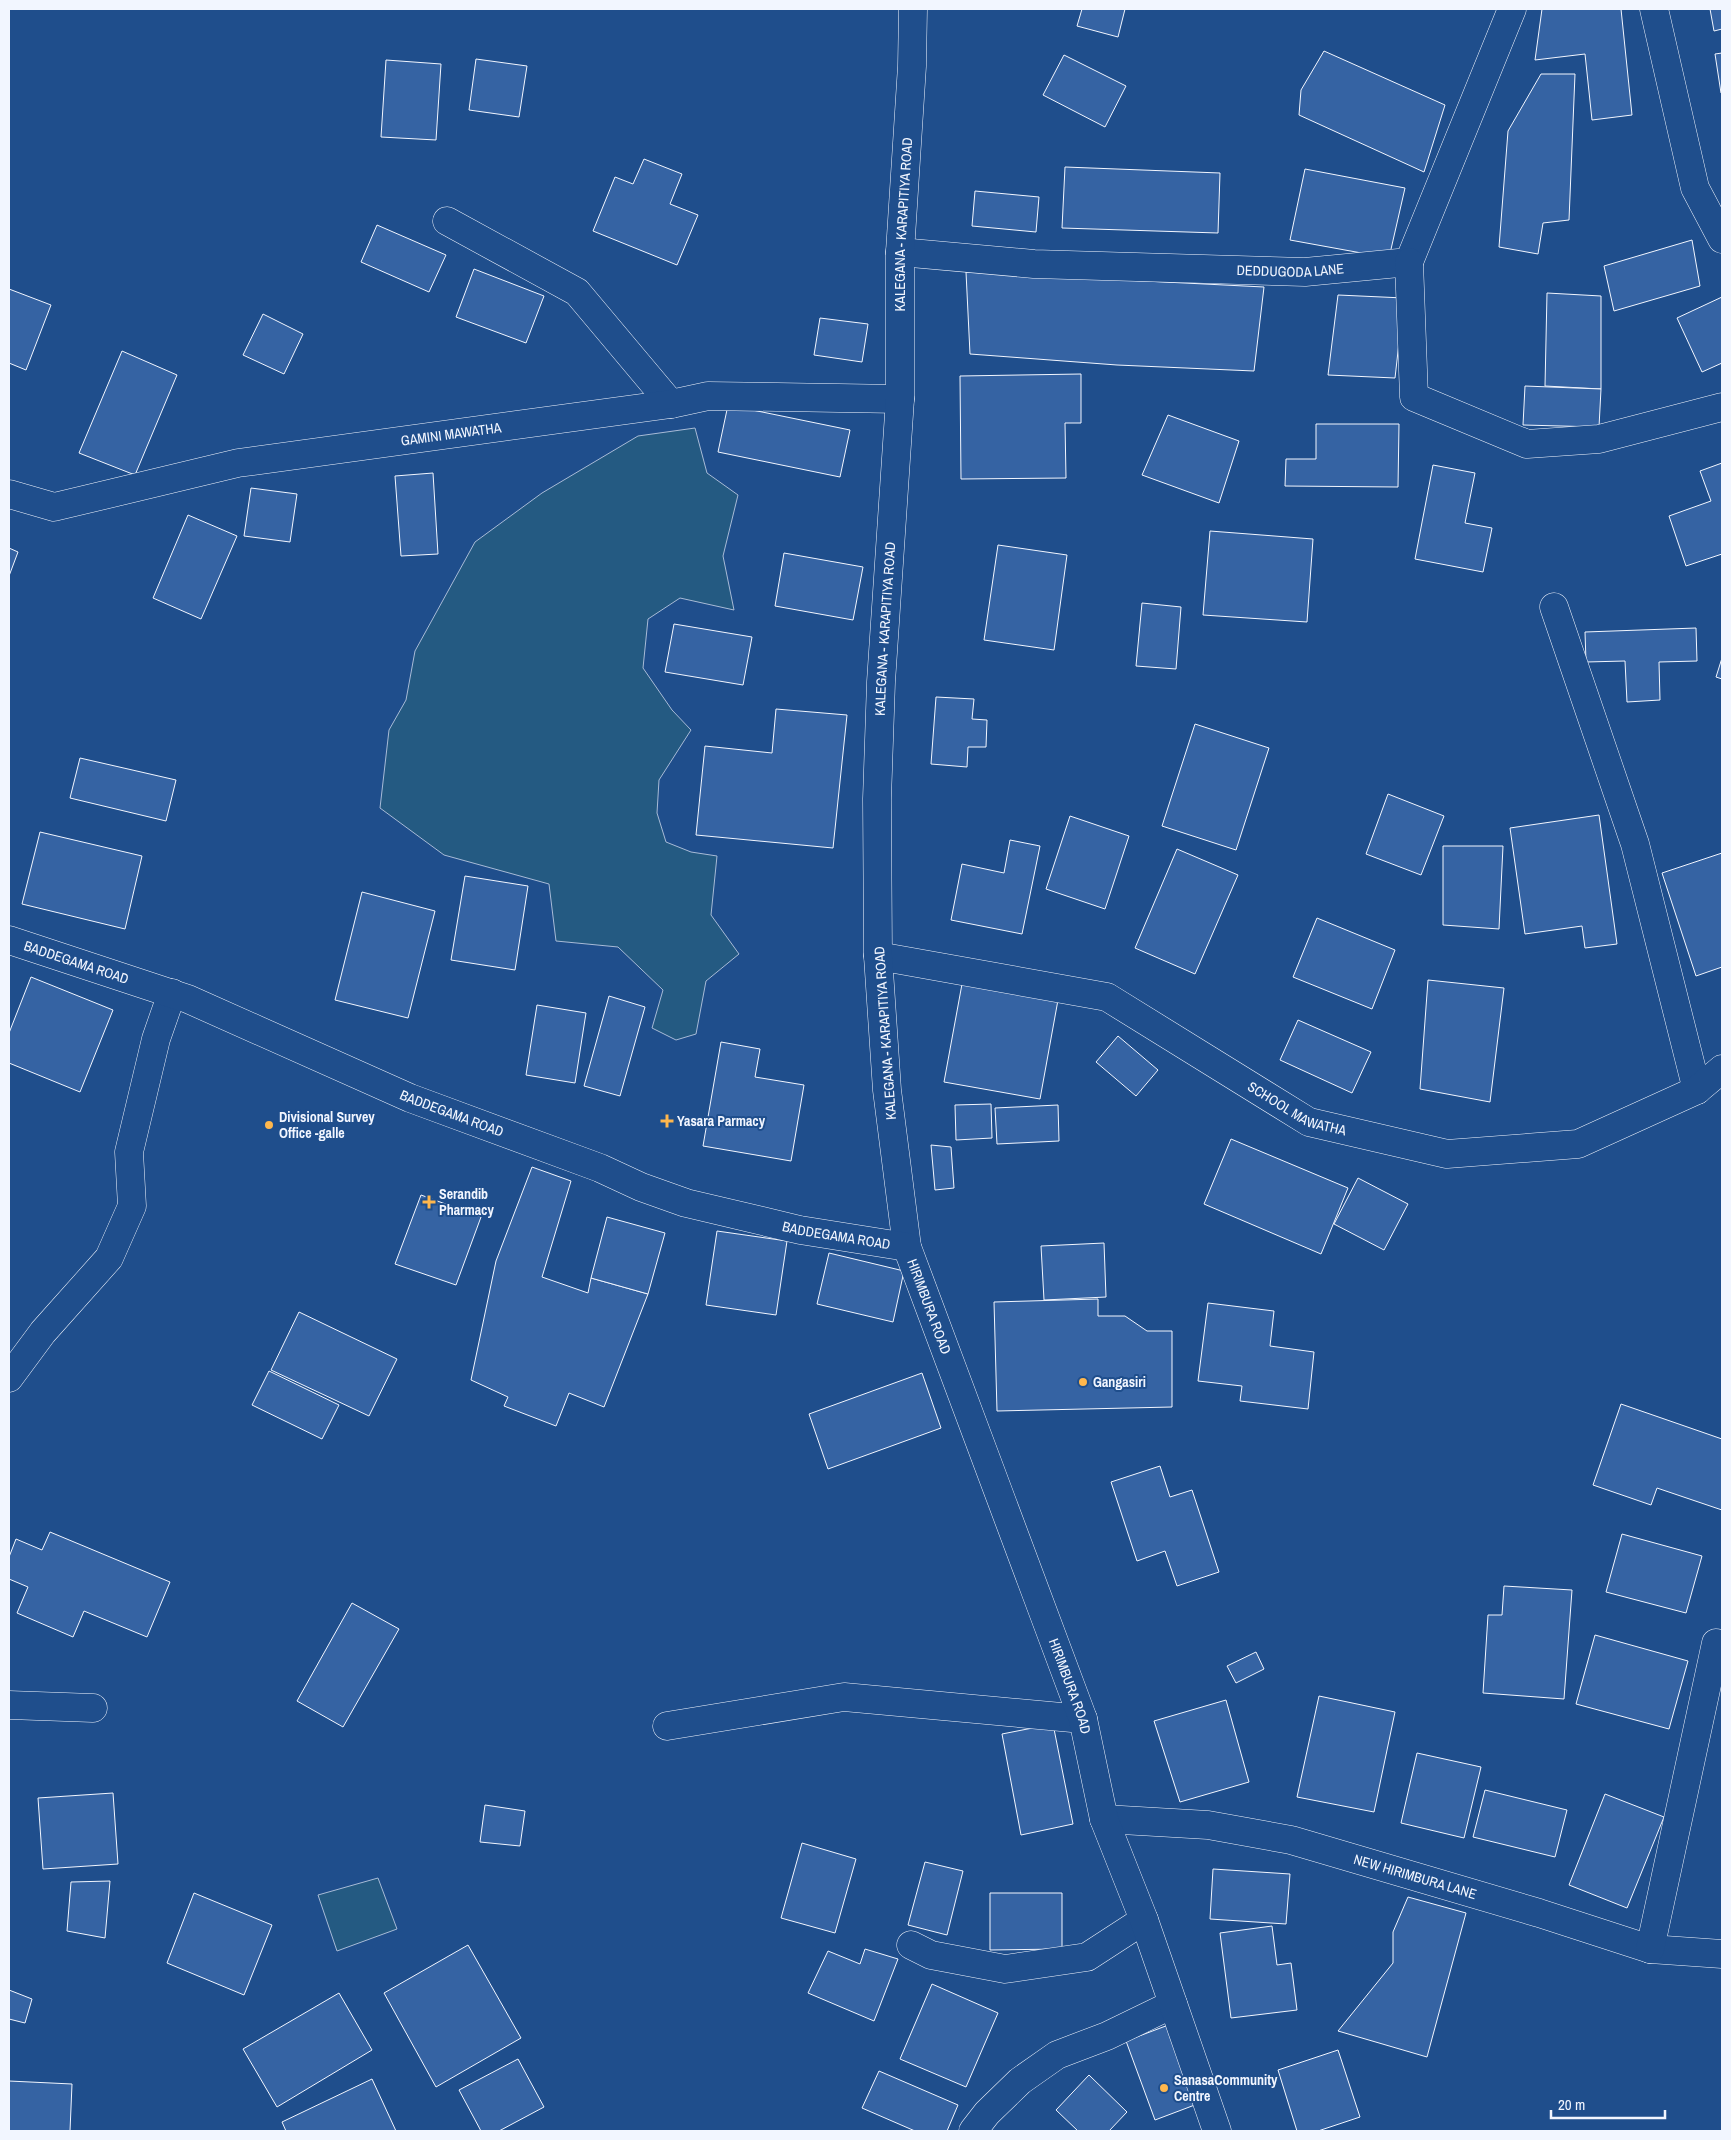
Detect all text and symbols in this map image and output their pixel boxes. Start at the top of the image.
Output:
street label: KALEGANA - KARAPITIYA ROAD [891,137,916,311]
street label: DEDDUGODA LANE [1236,259,1345,281]
street label: GAMINI MAWATHA [400,418,503,450]
street label: KALEGANA - KARAPITIYA ROAD [871,541,899,716]
street label: BADDEGAMA ROAD [22,937,131,988]
street label: KALEGANA - KARAPITIYA ROAD [870,946,900,1120]
street label: SCHOOL MAWATHA [1244,1077,1348,1139]
street label: BADDEGAMA ROAD [397,1086,506,1141]
place label: Divisional Survey Office -galle [279,1108,375,1142]
place label: Yasara Parmacy [677,1112,766,1130]
marker: Yasara Parmacy [661,1115,673,1127]
marker: Divisional Survey Office -galle [263,1119,275,1131]
place label: Serandib Pharmacy [439,1185,494,1219]
marker: Serandib Pharmacy [423,1196,435,1208]
street label: BADDEGAMA ROAD [781,1217,892,1253]
street label: HIRIMBURA ROAD [903,1256,955,1357]
place label: Gangasiri [1093,1373,1146,1391]
marker: Gangasiri [1077,1376,1089,1388]
street label: HIRIMBURA ROAD [1045,1636,1095,1735]
street label: NEW HIRIMBURA LANE [1352,1850,1479,1903]
place label: SanasaCommunity Centre [1174,2071,1278,2105]
marker: SanasaCommunity Centre [1158,2082,1170,2094]
scale bar [1551,2088,1665,2120]
text: 20 m [1558,2094,1585,2115]

